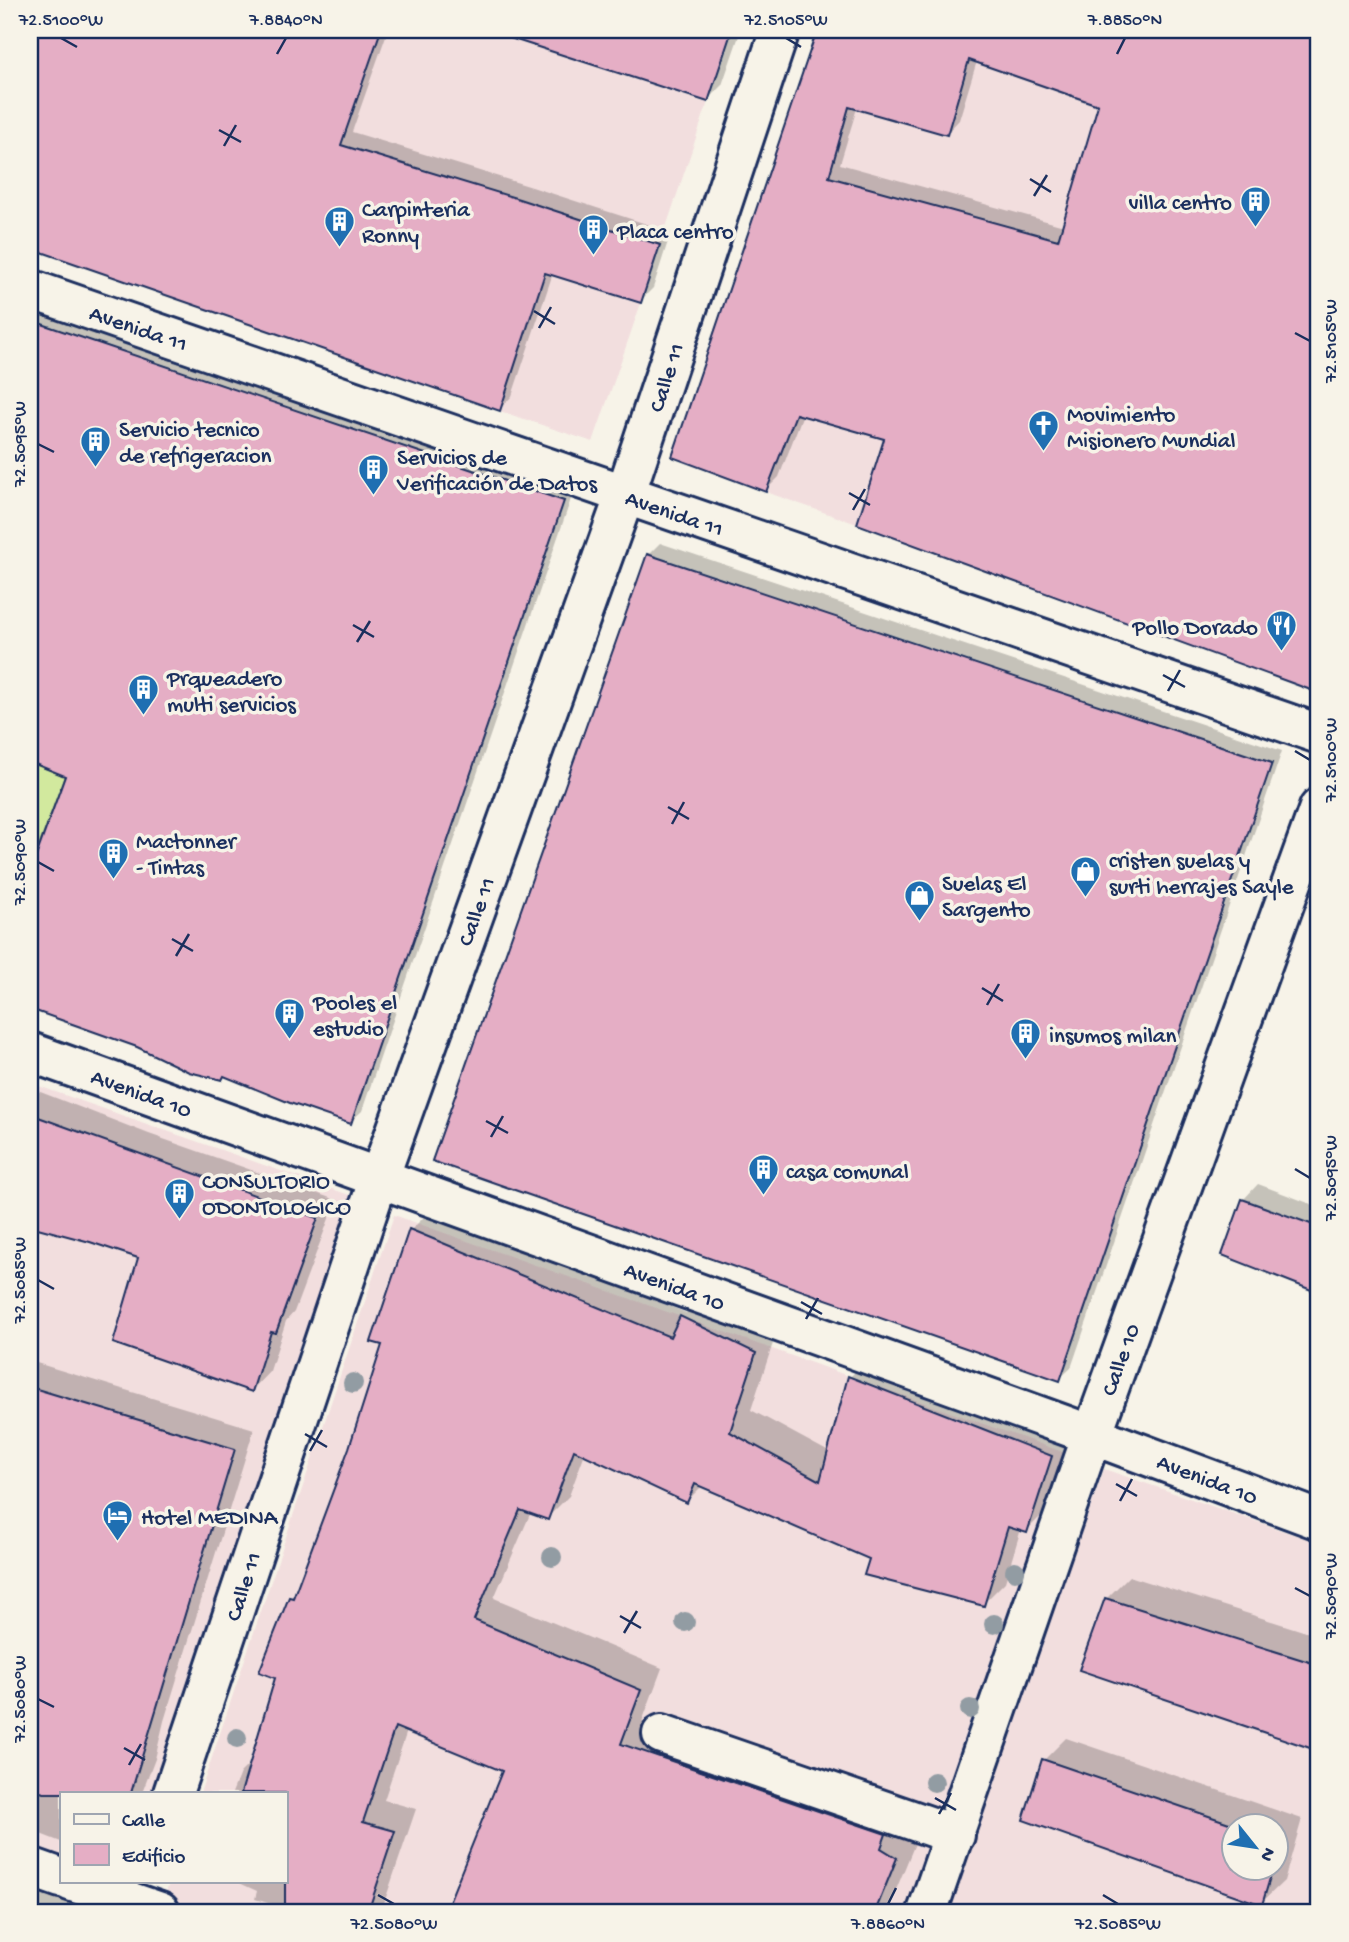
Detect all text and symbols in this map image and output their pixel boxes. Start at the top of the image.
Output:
text: 72.5100°W [18,11,103,32]
text: 7.8840°N [248,11,323,32]
text: 72.5105°W [743,11,828,32]
text: 7.8850°N [1087,11,1162,32]
building icon: villa centro [1238,184,1272,228]
place label: villa centro [1128,191,1232,218]
place label: Carpinteria Ronny [362,198,471,251]
building icon: Carpinteria Ronny [322,204,356,248]
building icon: Placa centro [577,213,611,257]
place label: Placa centro [616,220,734,247]
text: 72.5105°W [1322,299,1343,384]
street label: Avenida 11 [85,301,190,360]
street label: Calle 11 [644,340,692,416]
text: 72.5095°W [11,401,32,488]
place label: Movimiento Misionero Mundial [1067,403,1236,456]
church icon: Movimiento Misionero Mundial [1027,409,1061,453]
place label: Servicio tecnico de refrigeracion [119,418,272,471]
building icon: Servicio tecnico de refrigeracion [79,424,113,468]
place label: Servicios de Verificación de Datos [396,446,597,499]
building icon: Servicios de Verificación de Datos [357,452,391,496]
street label: Avenida 11 [621,486,726,545]
restaurant icon: Pollo Dorado [1264,609,1298,653]
place label: Pollo Dorado [1132,616,1258,643]
place label: Prqueadero multi servicios [166,667,296,720]
building icon: Prqueadero multi servicios [127,673,161,717]
text: 72.5100°W [1322,718,1343,803]
text: 72.5090°W [11,819,32,906]
place label: Mactonner - Tintas [136,830,238,883]
building icon: Mactonner - Tintas [96,836,130,880]
place label: cristen suelas y surti herrajes Sayle [1109,849,1295,902]
shop icon: cristen suelas y surti herrajes Sayle [1069,855,1103,899]
place label: Suelas El Sargento [942,872,1031,925]
street label: Calle 11 [453,874,503,950]
shop icon: Suelas El Sargento [902,878,936,922]
place label: Pooles el estudio [312,991,397,1044]
building icon: Pooles el estudio [273,997,307,1041]
building icon: insumos milan [1009,1017,1043,1061]
place label: insumos milan [1049,1024,1177,1051]
street label: Avenida 10 [87,1065,195,1126]
text: 72.5095°W [1322,1135,1343,1222]
building icon: casa comunal [746,1153,780,1197]
place label: casa comunal [786,1160,909,1187]
place label: CONSULTORIO ODONTOLOGICO [202,1170,351,1223]
building icon: CONSULTORIO ODONTOLOGICO [162,1176,196,1220]
text: 72.5085°W [11,1237,32,1324]
street label: Avenida 10 [620,1258,728,1319]
street label: Calle 10 [1097,1320,1148,1400]
street label: Avenida 10 [1153,1450,1261,1513]
hotel icon: Hotel MEDINA [101,1499,135,1543]
place label: Hotel MEDINA [141,1506,279,1533]
street label: Calle 11 [221,1549,269,1625]
text: 72.5090°W [1322,1553,1343,1640]
text: 72.5080°W [11,1655,32,1744]
legend [60,1792,287,1882]
text: Calle [122,1810,166,1835]
north arrow [1220,1812,1290,1882]
text: N [1254,1843,1280,1865]
text: Edificio [122,1846,186,1871]
text: 72.5080°W [349,1915,438,1936]
text: 7.8860°N [850,1915,925,1936]
text: 72.5085°W [1074,1915,1161,1936]

